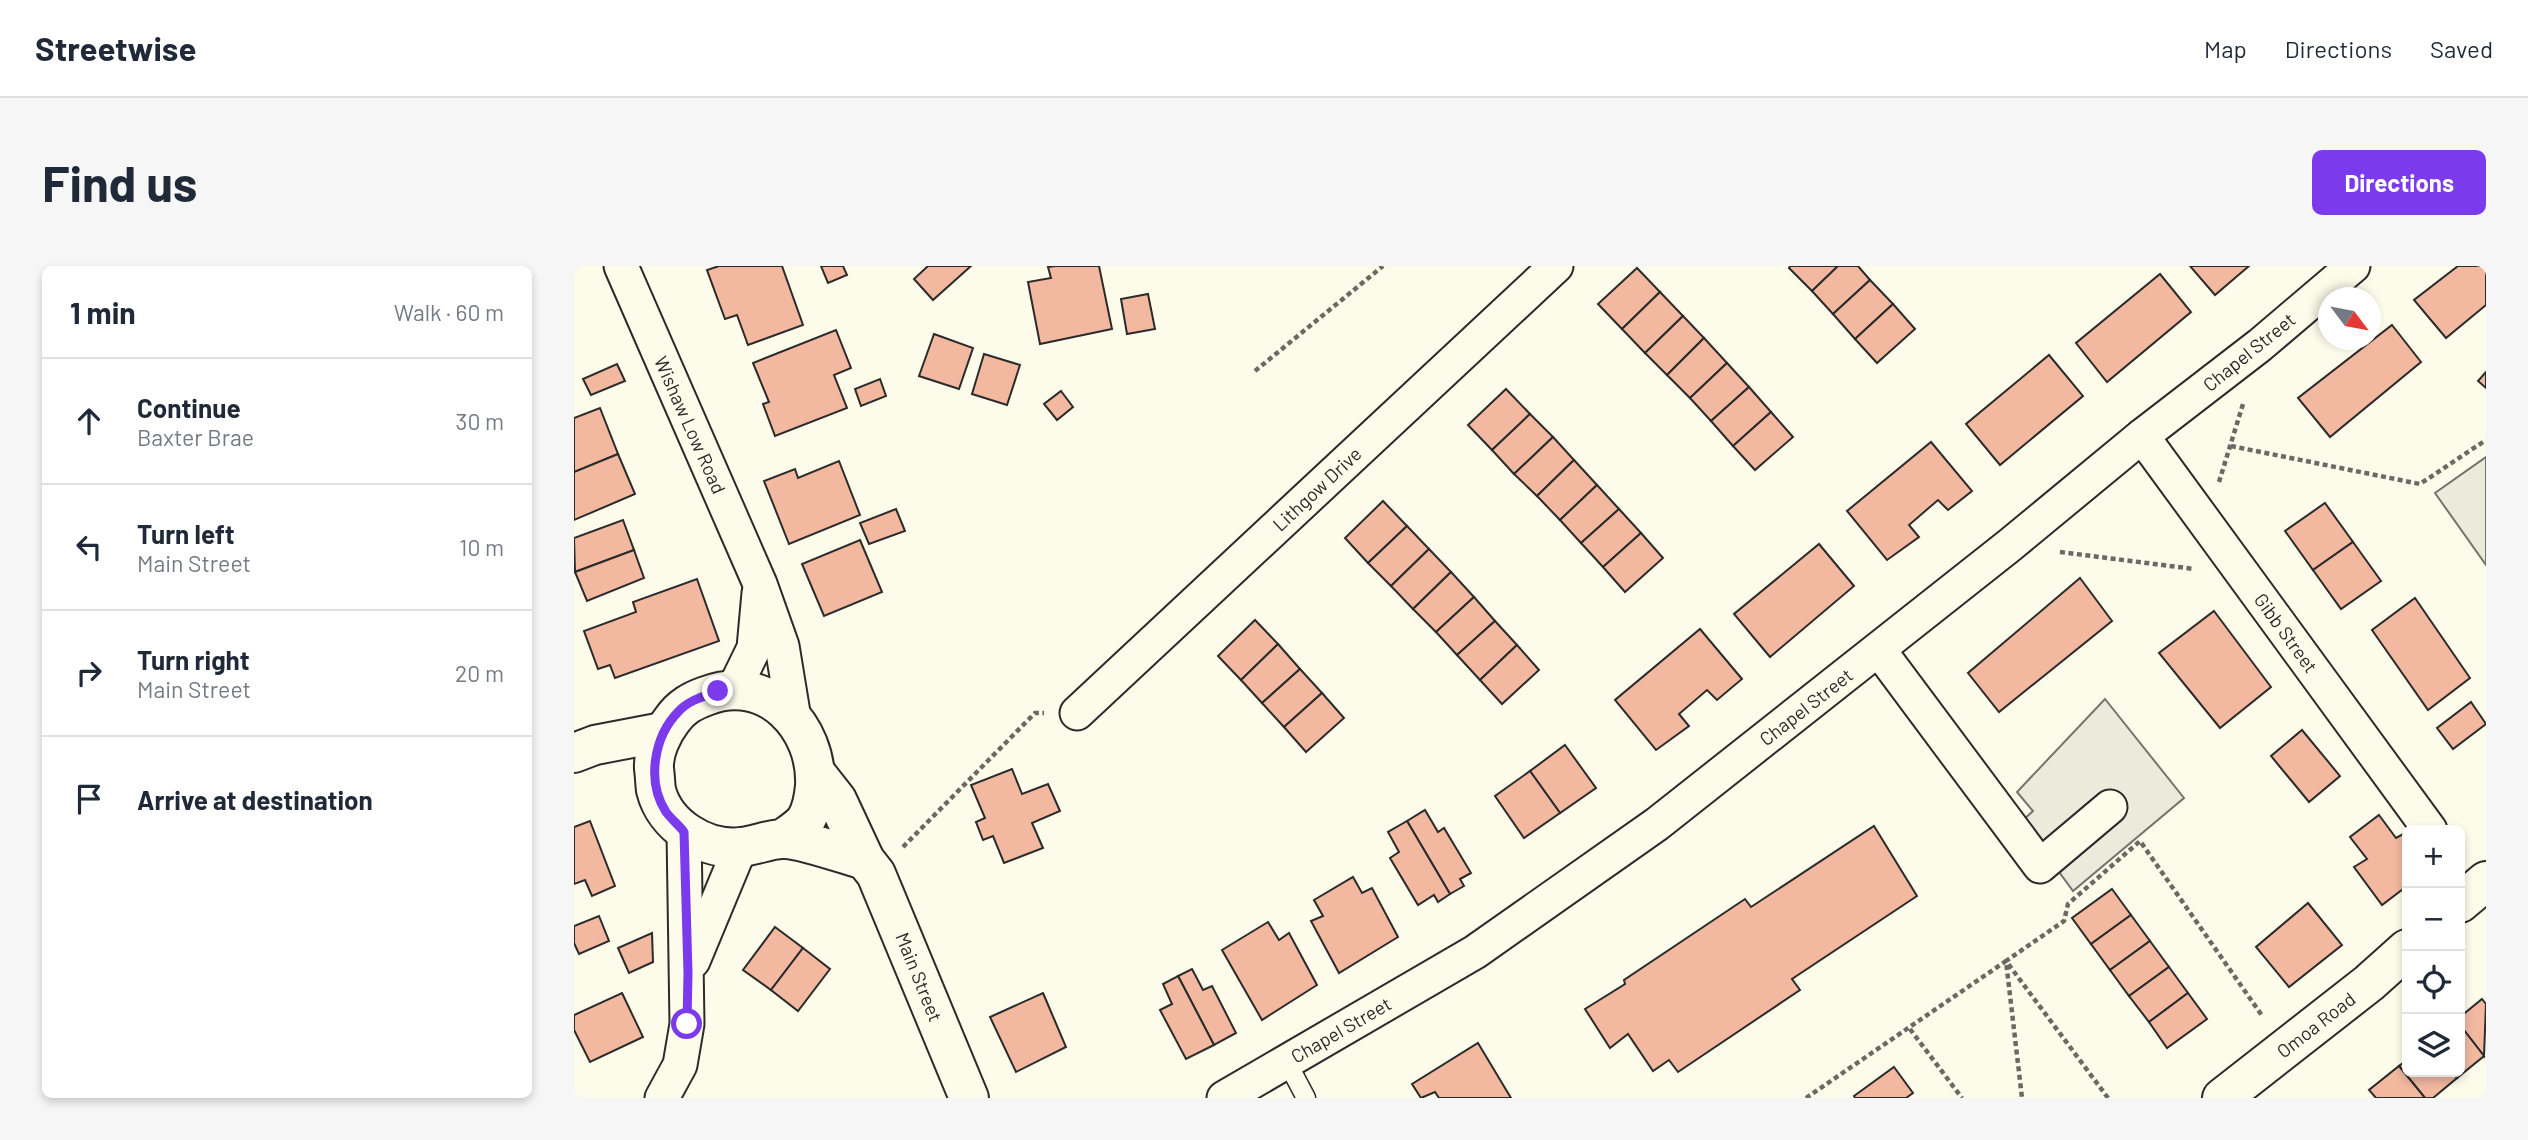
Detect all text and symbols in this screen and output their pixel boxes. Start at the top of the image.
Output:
text: Streetwise [35,28,196,68]
text: Map [2204,34,2247,63]
text: Directions [2285,34,2392,63]
text: Saved [2430,34,2493,63]
button: Directions [2312,150,2486,215]
text: Find us [42,153,197,212]
north arrow [2318,287,2381,350]
text: 1 min [70,294,136,330]
text: Walk · 60 m [394,298,504,326]
street label: Chapel Street [2198,307,2299,396]
street label: Wishaw Low Road [650,352,731,497]
text: Continue [137,392,241,423]
icon: ahead [70,402,108,440]
text: 30 m [456,407,504,435]
text: Baxter Brae [137,423,254,451]
street label: Lithgow Drive [1268,442,1366,535]
text: Turn left [137,518,235,549]
icon: left [70,528,108,566]
text: 10 m [459,533,504,561]
text: Main Street [137,549,251,577]
street label: Gibb Street [2250,588,2323,677]
text: Turn right [137,644,250,675]
icon: right [70,654,108,692]
text: 20 m [455,659,504,687]
street label: Chapel Street [1754,663,1857,750]
text: Main Street [137,675,251,703]
route end [702,675,733,706]
icon: arrive [70,780,108,818]
text: Arrive at destination [137,784,373,815]
map controls [2402,825,2465,1077]
button: + [2402,825,2465,888]
button: − [2402,888,2465,951]
street label: Main Street [891,929,948,1025]
button: locate [2402,951,2465,1014]
street label: Omoa Road [2272,987,2360,1062]
street label: Chapel Street [1286,992,1395,1068]
route start [671,1008,702,1039]
button: layers [2402,1014,2465,1077]

